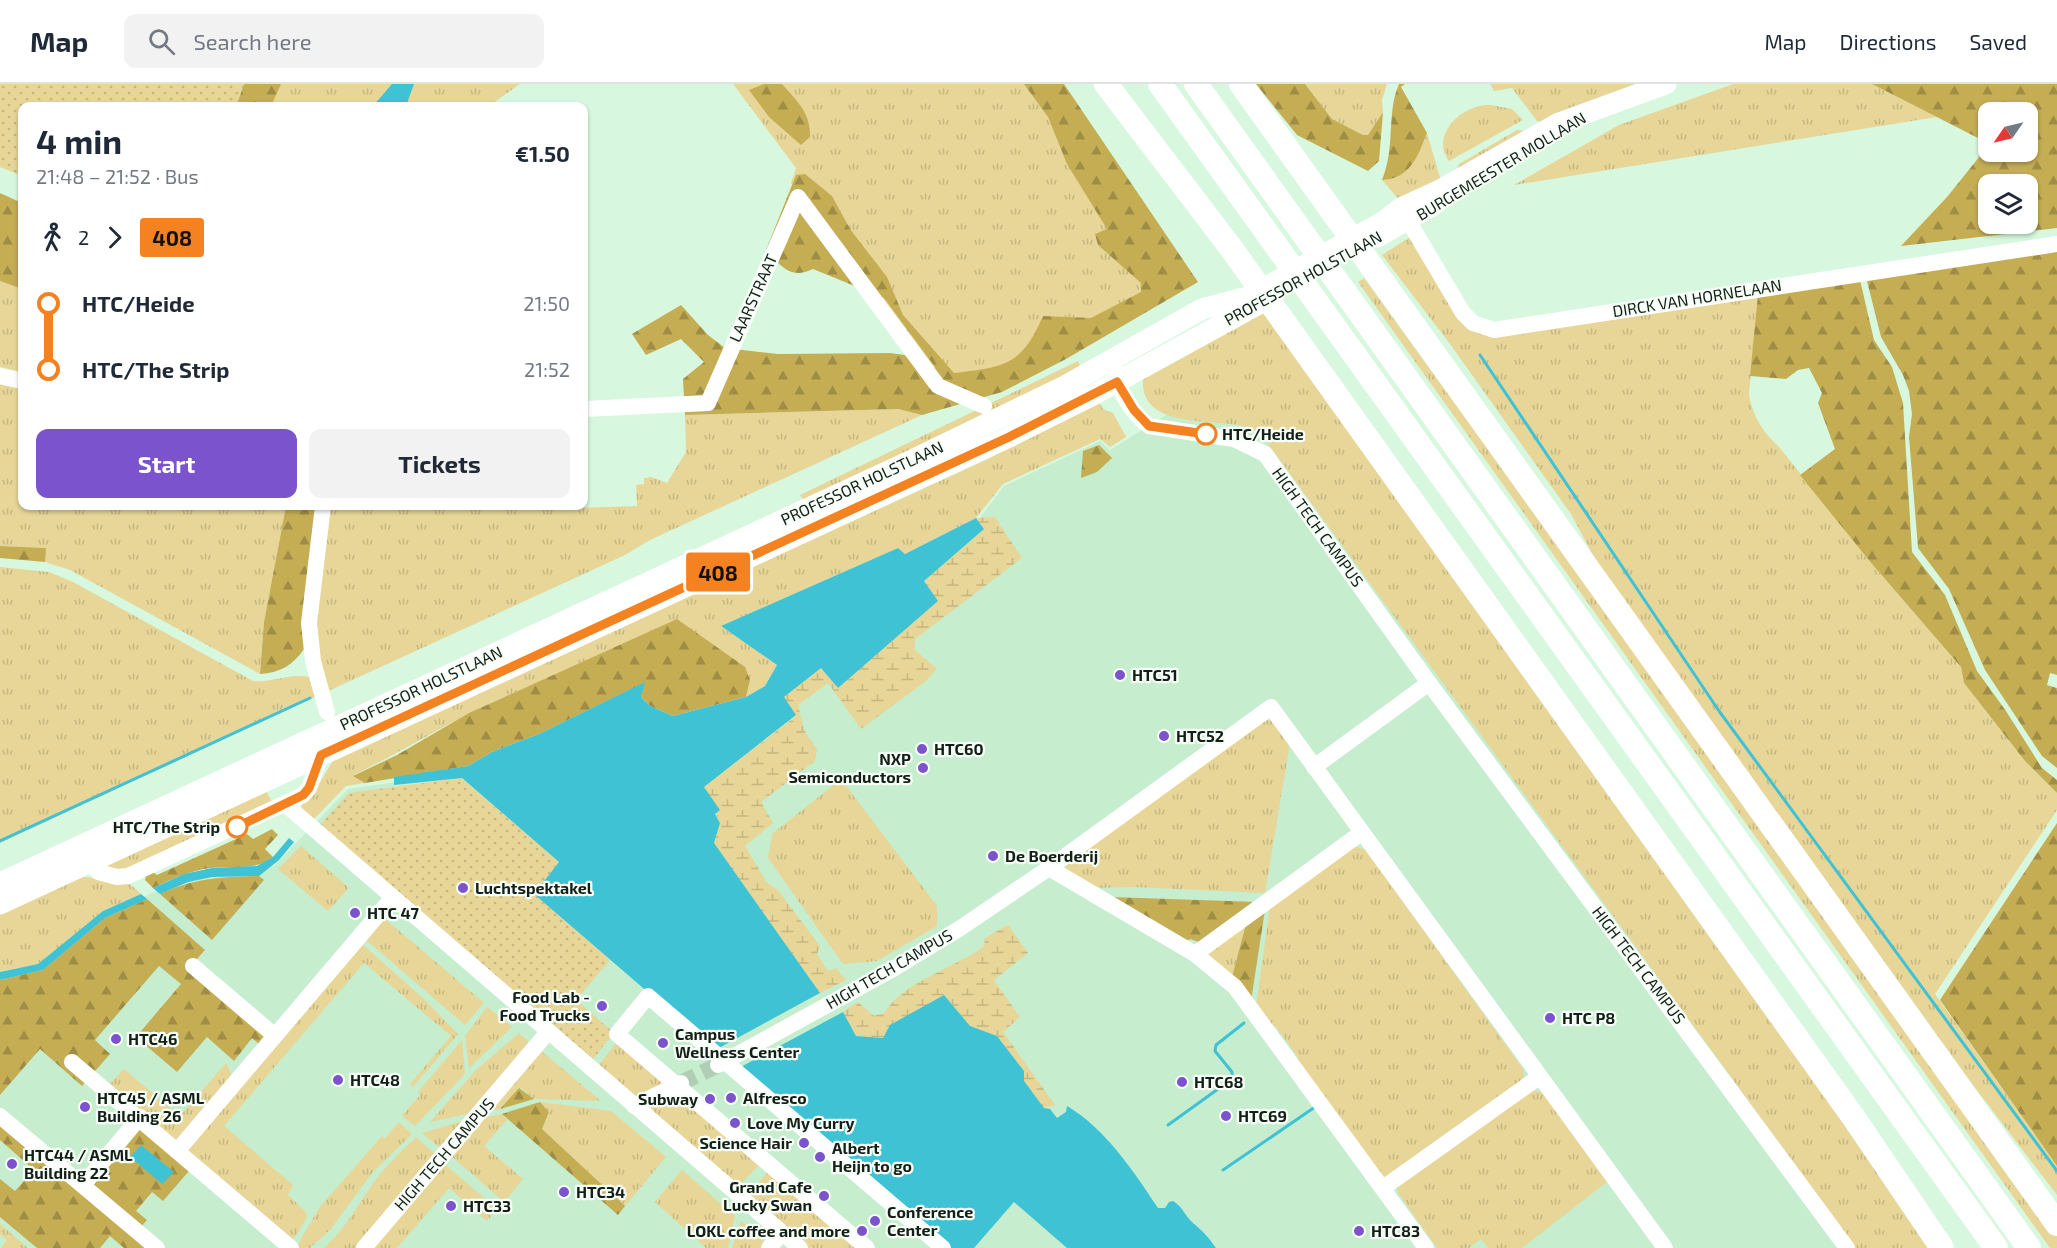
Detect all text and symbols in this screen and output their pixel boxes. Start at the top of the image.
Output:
search box [124,14,544,68]
text: Map [30,24,88,58]
icon: search [145,25,178,58]
text: Search here [193,28,312,54]
text: Map [1764,29,1807,54]
text: Directions [1840,29,1936,54]
text: Saved [1969,29,2027,54]
north arrow [1978,102,2038,162]
map controls [1978,102,2038,234]
street label: BURGEMEESTER MOLLAAN [1413,107,1589,224]
text: 4 min [36,121,122,161]
text: €1.50 [515,140,570,166]
text: 21:48 – 21:52 · Bus [36,164,199,188]
button: layers [1978,174,2038,234]
icon: walk [36,221,69,254]
icon: forward [98,221,131,254]
text: 2 [78,225,89,249]
text: 408 [152,225,192,250]
street label: PROFESSOR HOLSTLAAN [1221,226,1385,329]
street label: LAARSTRAAT [725,251,780,345]
street label: DIRCK VAN HORNELAAN [1611,275,1783,320]
text: HTC/Heide [82,290,195,316]
text: 21:50 [523,291,570,315]
text: HTC/The Strip [82,356,229,382]
text: 21:52 [524,357,570,381]
marker: HTC/Heide [1195,423,1217,445]
place label: HTC/Heide [1222,424,1304,443]
button: Start [36,429,297,498]
button: Tickets [309,429,570,498]
street label: PROFESSOR HOLSTLAAN [778,437,946,529]
street label: HIGH TECH CAMPUS [1269,463,1368,590]
line badge: 408 [684,552,752,592]
text: 408 [698,560,738,585]
street label: PROFESSOR HOLSTLAAN [337,642,505,734]
place label: HTC51 [1132,665,1178,684]
marker: HTC51 [1113,668,1127,682]
place label: HTC52 [1176,726,1224,745]
marker: HTC52 [1157,729,1171,743]
place label: HTC60 [934,739,983,758]
marker: HTC60 [915,742,929,756]
place label: NXP Semiconductors [788,749,911,786]
marker: NXP Semiconductors [916,761,930,775]
marker: HTC/The Strip [226,816,248,838]
place label: HTC/The Strip [113,817,220,836]
place label: De Boerderij [1005,846,1098,865]
marker: De Boerderij [986,849,1000,863]
place label: Luchtspektakel [475,878,593,897]
marker: Luchtspektakel [456,881,470,895]
street label: HIGH TECH CAMPUS [1589,902,1690,1027]
place label: HTC 47 [367,903,420,922]
marker: HTC 47 [348,906,362,920]
street label: HIGH TECH CAMPUS [822,925,955,1012]
place label: Food Lab - Food Trucks [499,987,590,1024]
marker: Food Lab - Food Trucks [595,999,609,1013]
place label: HTC P8 [1562,1008,1615,1027]
marker: HTC P8 [1543,1011,1557,1025]
place label: Campus Wellness Center [675,1024,800,1061]
place label: HTC46 [128,1029,177,1048]
marker: HTC46 [109,1032,123,1046]
marker: Campus Wellness Center [656,1036,670,1050]
place label: HTC48 [350,1070,400,1089]
place label: HTC68 [1194,1072,1243,1091]
marker: HTC48 [331,1073,345,1087]
marker: HTC68 [1175,1075,1189,1089]
place label: HTC45 / ASML Building 26 [97,1088,205,1125]
place label: Alfresco [743,1088,807,1107]
place label: Subway [638,1089,698,1109]
marker: Alfresco [724,1091,738,1105]
marker: Subway [703,1092,717,1106]
street label: HIGH TECH CAMPUS [390,1094,498,1214]
marker: HTC45 / ASML Building 26 [78,1100,92,1114]
place label: HTC69 [1238,1106,1287,1125]
marker: HTC69 [1219,1109,1233,1123]
place label: Love My Curry [747,1113,855,1133]
marker: Love My Curry [728,1116,742,1130]
place label: Science Hair [699,1133,792,1152]
marker: Science Hair [797,1136,811,1150]
place label: Albert Heijn to go [832,1138,912,1175]
place label: HTC44 / ASML Building 22 [24,1145,133,1182]
marker: Albert Heijn to go [813,1150,827,1164]
marker: HTC44 / ASML Building 22 [5,1157,19,1171]
place label: Grand Cafe Lucky Swan [723,1177,812,1215]
place label: HTC34 [576,1182,625,1201]
marker: HTC34 [557,1185,571,1199]
marker: Grand Cafe Lucky Swan [817,1189,831,1203]
place label: HTC33 [463,1196,511,1215]
marker: HTC33 [444,1199,458,1213]
place label: Conference Center [887,1202,973,1239]
marker: Conference Center [868,1214,882,1228]
place label: LOKL coffee and more [687,1221,850,1240]
place label: HTC83 [1371,1221,1420,1240]
marker: LOKL coffee and more [855,1224,869,1238]
marker: HTC83 [1352,1224,1366,1238]

